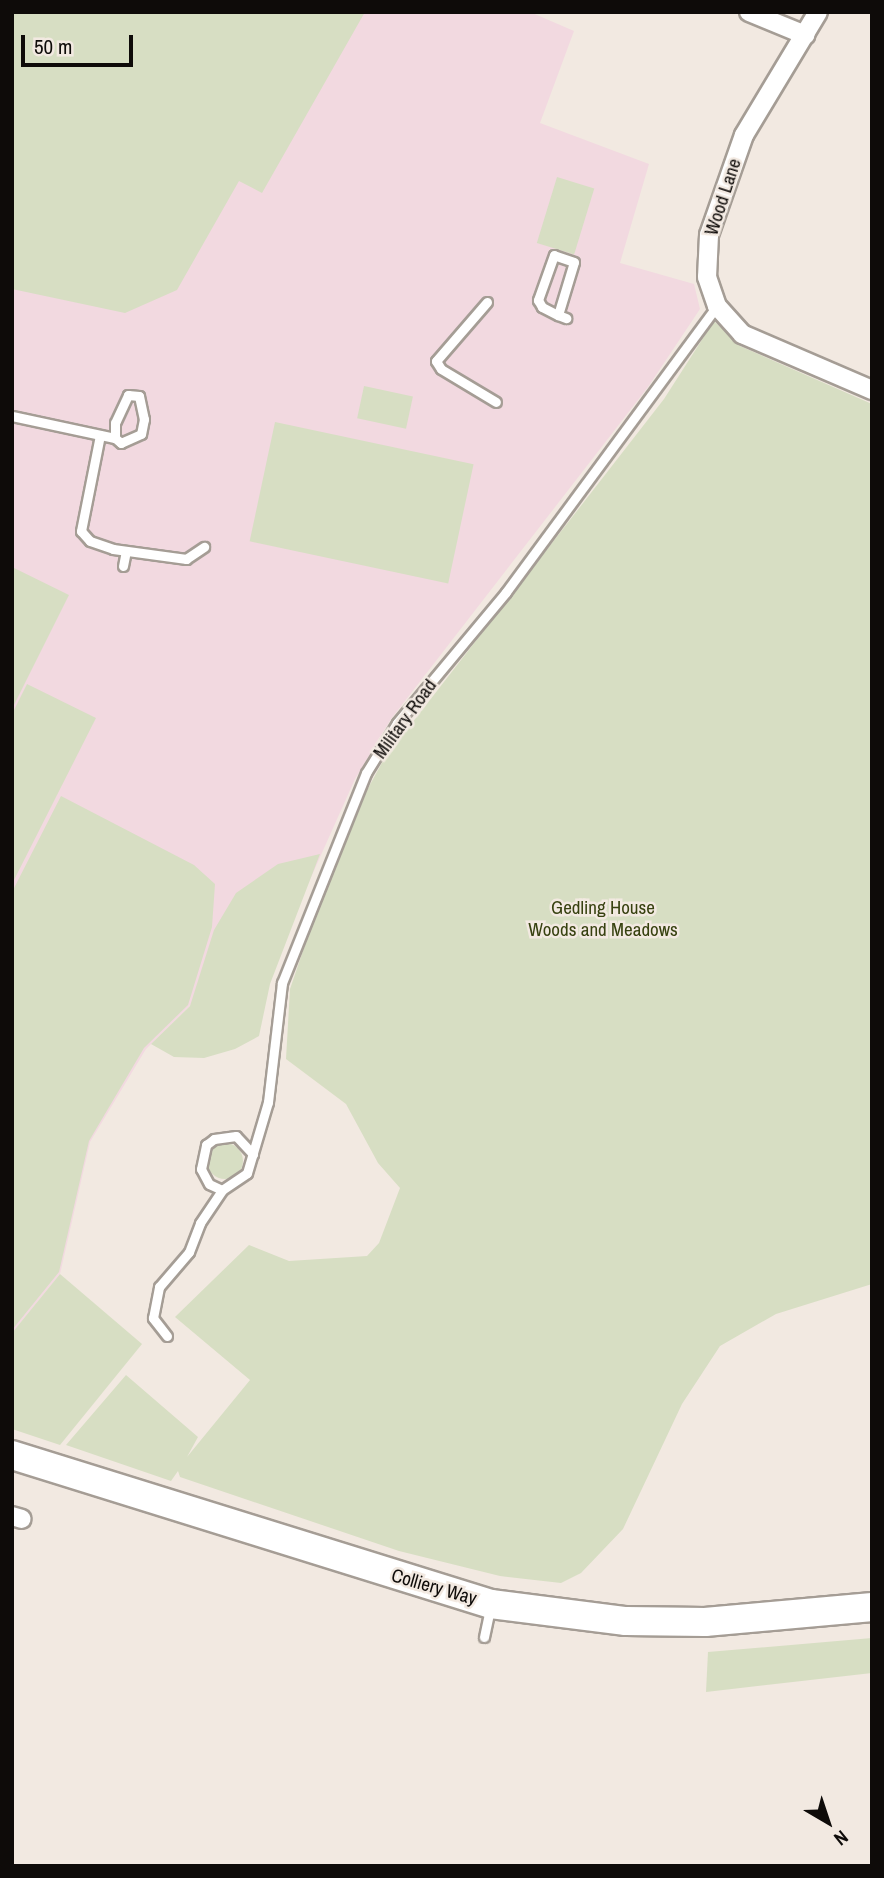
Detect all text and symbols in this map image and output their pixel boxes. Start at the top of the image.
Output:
scale bar [24,21,136,65]
text: 50 m [34,32,72,61]
street label: Wood Lane [700,156,746,238]
street label: Military Road [369,675,441,763]
park label: Gedling House Woods and Meadows [528,897,678,941]
street label: Colliery Way [389,1564,479,1610]
north arrow [793,1787,863,1857]
text: N [829,1825,854,1852]

